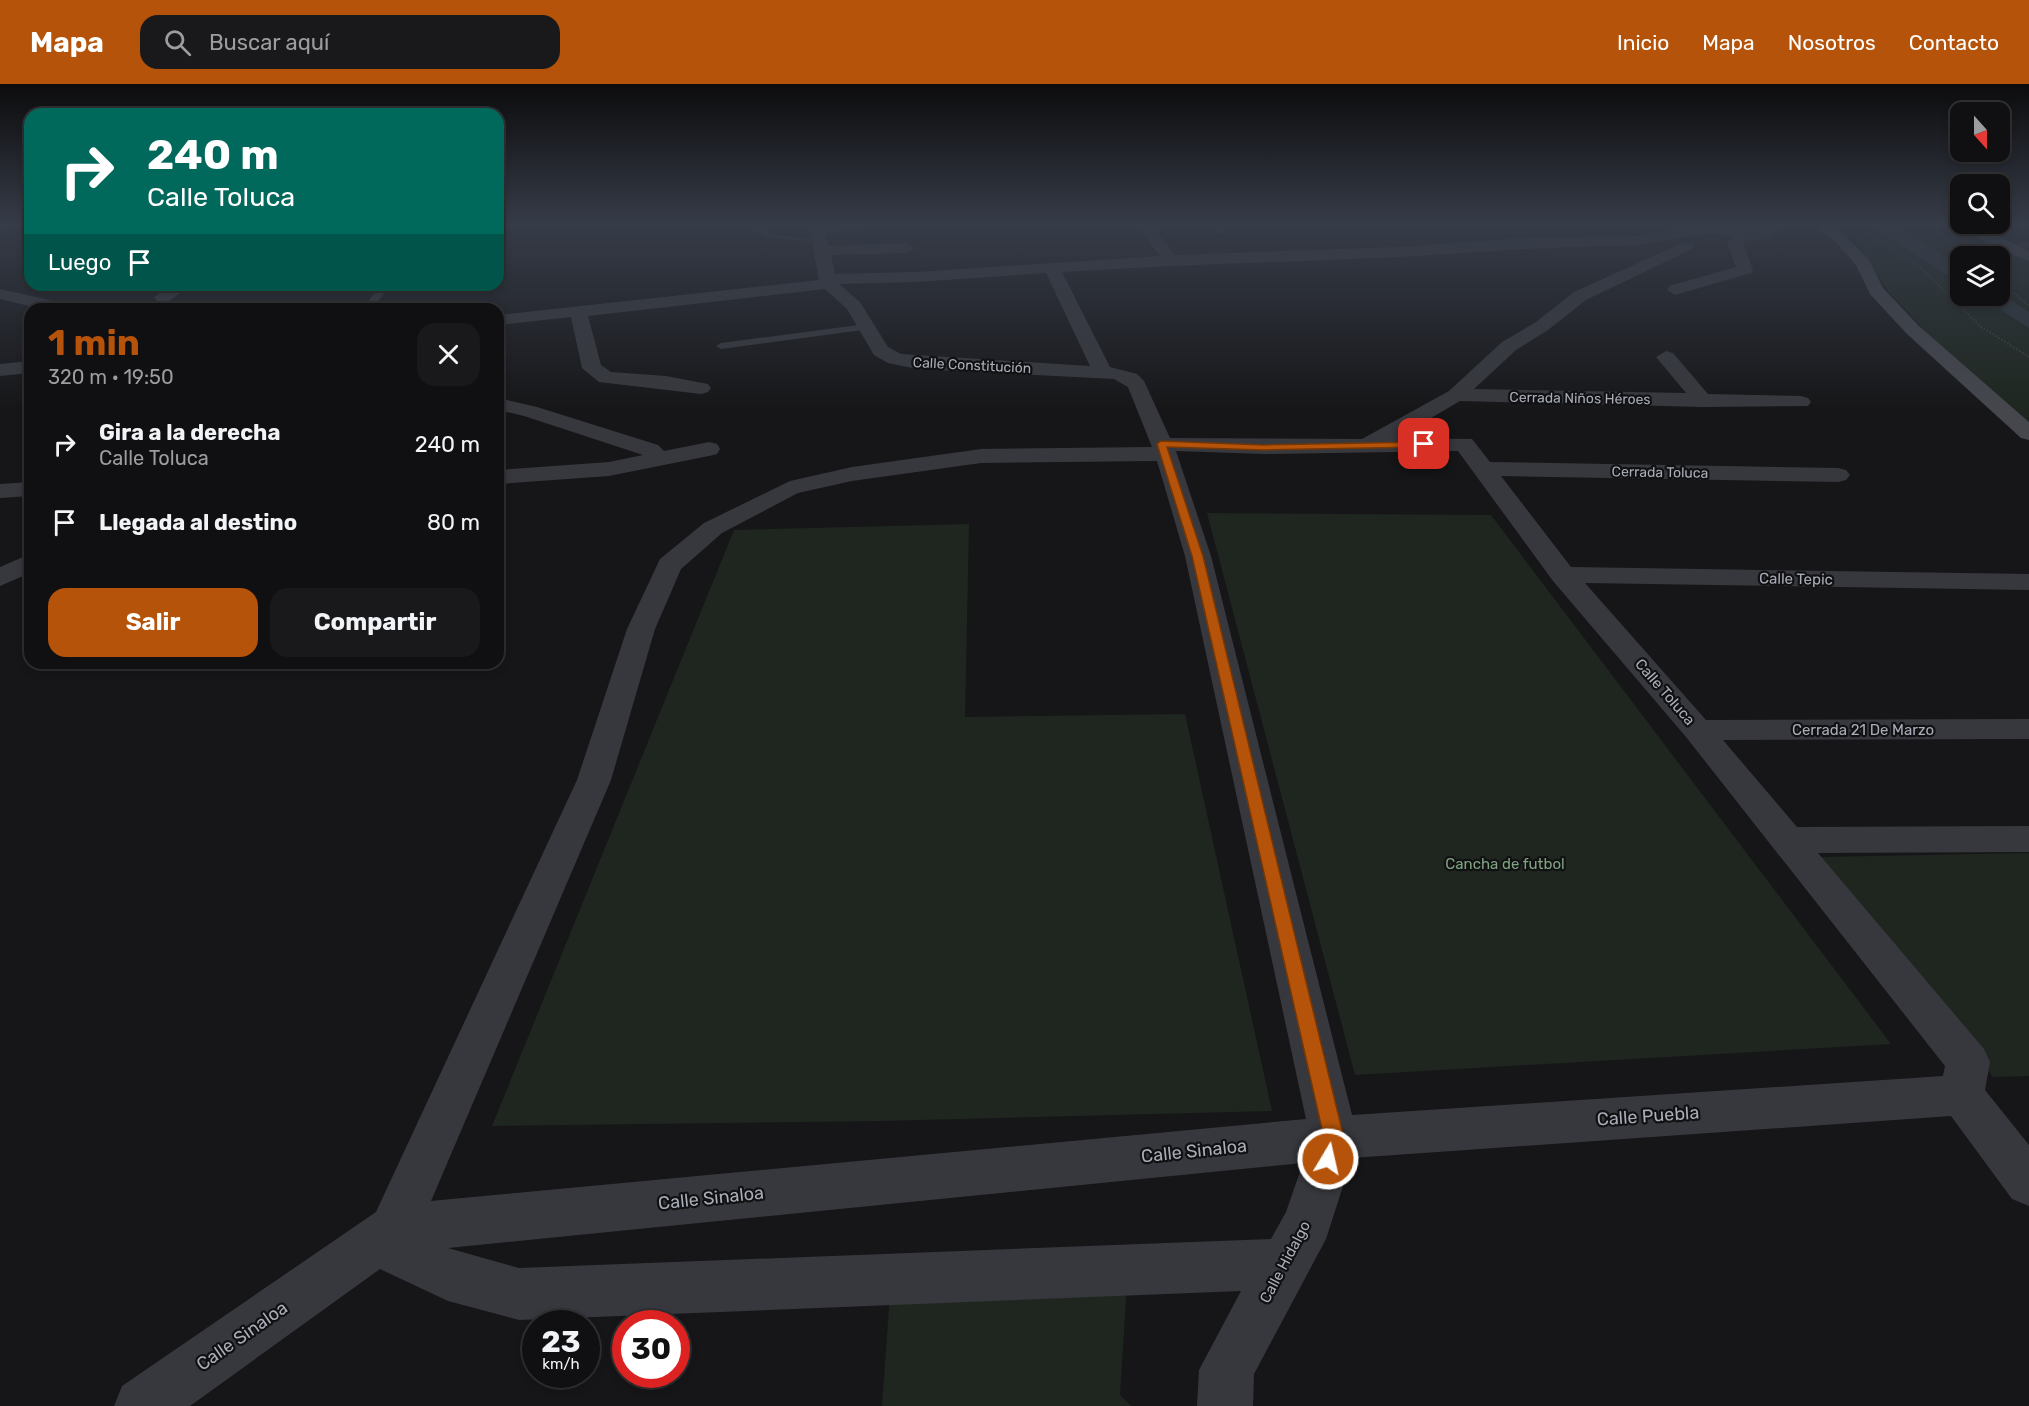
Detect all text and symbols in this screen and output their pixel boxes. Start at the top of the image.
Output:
search box [140,15,560,69]
text: Mapa [30,26,104,59]
icon: search [161,26,194,59]
text: Buscar aquí [209,29,329,56]
text: Inicio [1617,30,1669,55]
text: Mapa [1702,30,1755,55]
text: Nosotros [1788,30,1876,55]
text: Contacto [1909,30,1999,55]
north arrow [1950,102,2010,162]
map controls [1950,102,2010,306]
text: 240 m [147,130,279,180]
icon: right [48,132,126,210]
button: search [1950,174,2010,234]
text: Calle Toluca [147,181,295,213]
icon: arrive [123,246,156,279]
button: layers [1950,246,2010,306]
text: Luego [48,249,111,276]
text: 1 min [48,321,140,364]
button: close [417,323,480,386]
street label: Calle Constitución [912,354,1032,377]
text: 320 m · 19:50 [48,365,174,389]
street label: Cerrada Niños Héroes [1509,389,1651,408]
pin [1398,418,1449,469]
text: Gira a la derecha [99,419,280,446]
icon: arrive [1407,427,1440,460]
icon: right [48,428,81,461]
text: 240 m [415,431,480,458]
text: Calle Toluca [99,446,209,470]
street label: Cerrada Toluca [1612,463,1708,482]
icon: arrive [48,506,81,539]
text: Llegada al destino [99,509,297,536]
text: 80 m [427,509,480,536]
street label: Calle Tepic [1759,569,1833,589]
button: Salir [48,588,258,657]
button: Compartir [270,588,480,657]
street label: Calle Toluca [1631,655,1699,729]
street label: Cerrada 21 De Marzo [1792,721,1934,739]
park label: Cancha de futbol [1445,855,1565,873]
street label: Calle Puebla [1596,1101,1700,1131]
position arrow [1296,1127,1360,1191]
street label: Calle Sinaloa [1140,1135,1248,1167]
street label: Calle Sinaloa [657,1182,765,1214]
street label: Calle Hidalgo [1256,1218,1314,1306]
street label: Calle Sinaloa [192,1297,292,1375]
speed limit sign: 30 [612,1310,690,1388]
text: 23 [541,1324,581,1360]
text: km/h [542,1355,580,1373]

